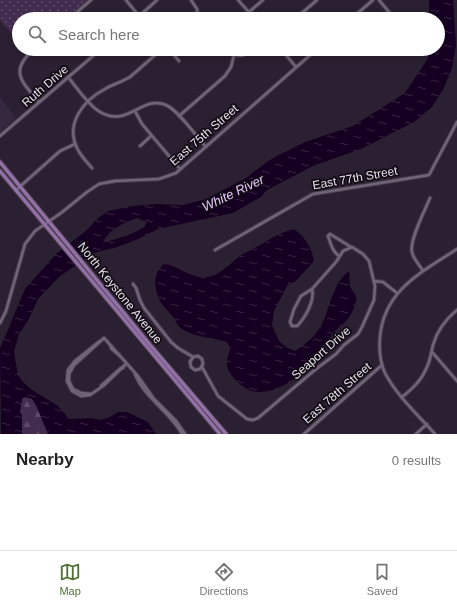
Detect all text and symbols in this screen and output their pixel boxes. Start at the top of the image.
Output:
search box [12,12,445,56]
icon: search [26,23,48,45]
text: Search here [58,26,140,43]
street label: Ruth Drive [19,62,71,110]
street label: East 75th Street [167,101,242,169]
street label: East 77th Street [311,164,399,192]
water label: White River [200,171,267,214]
street label: North Keystone Avenue [75,240,165,347]
street label: Seaport Drive [289,323,354,382]
street label: East 78th Street [300,359,375,427]
text: Nearby [16,450,74,469]
text: 0 results [392,453,441,468]
tab: Map [59,561,81,597]
tab: Directions [199,561,248,597]
tab: Saved [367,561,398,597]

